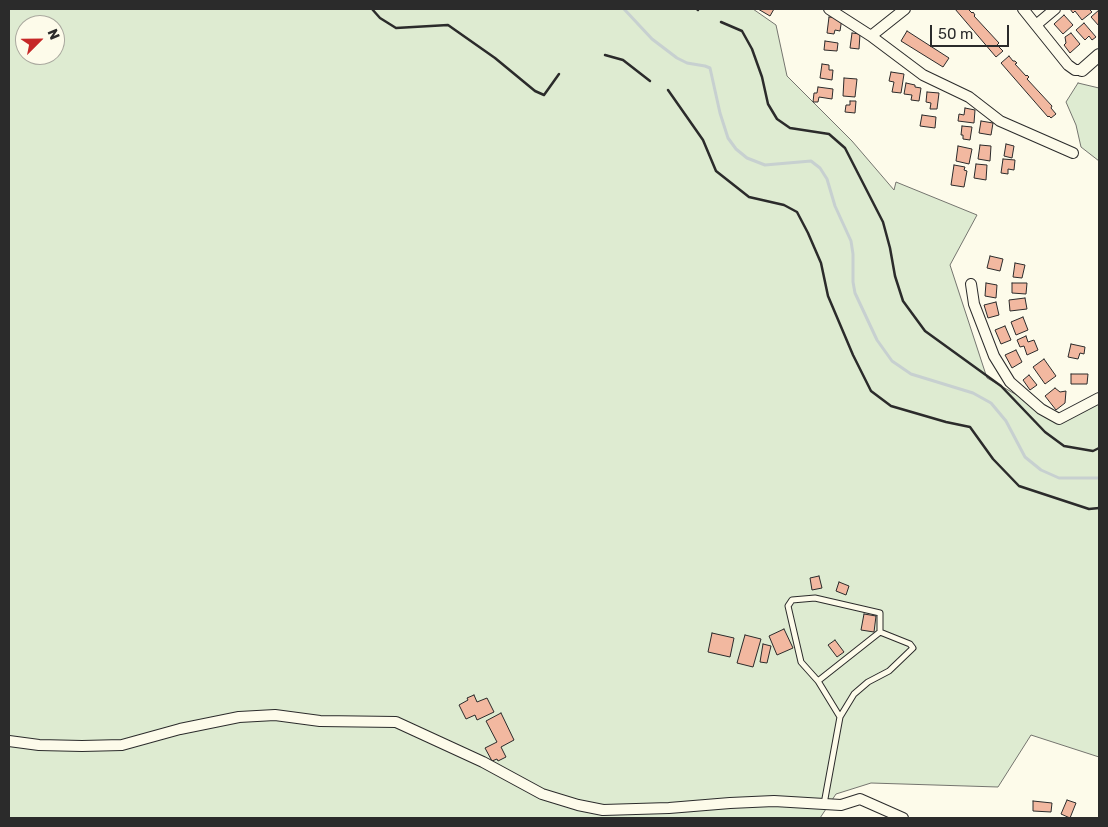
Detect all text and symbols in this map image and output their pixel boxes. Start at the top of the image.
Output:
north arrow [15,15,65,65]
scale bar [933,15,1012,47]
text: 50 m [938,25,973,43]
text: N [44,26,63,42]

